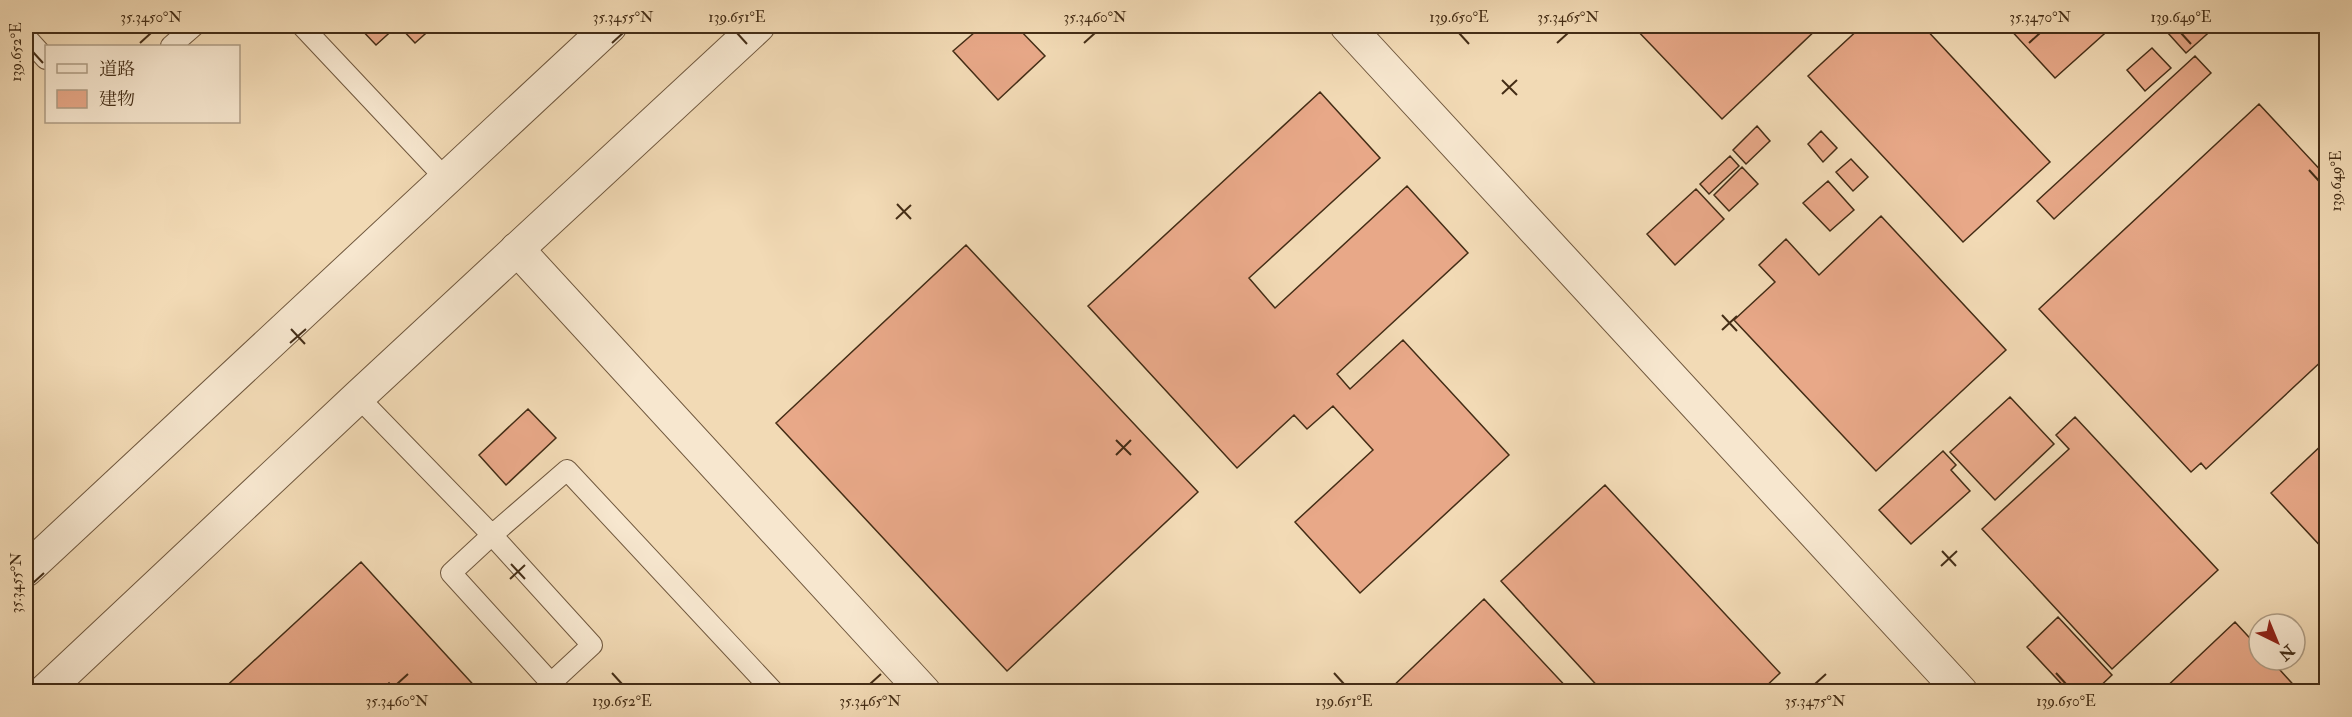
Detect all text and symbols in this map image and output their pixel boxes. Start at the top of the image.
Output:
text: 35.3450°N [120,8,182,27]
text: 35.3455°N [593,8,654,27]
text: 139.651°E [708,8,766,27]
text: 35.3460°N [1064,8,1127,27]
text: 139.650°E [1429,8,1489,27]
text: 35.3465°N [1537,8,1599,27]
text: 35.3470°N [2009,8,2071,27]
text: 139.649°E [2150,8,2212,27]
text: 139.652°E [7,22,26,82]
legend [45,45,240,123]
text: 道路 [99,58,135,81]
text: 建物 [99,88,135,111]
text: 139.649°E [2327,150,2346,212]
text: 35.3455°N [7,552,26,613]
north arrow [2247,612,2307,672]
text: N [2274,639,2299,665]
text: 35.3460°N [366,692,429,711]
text: 139.652°E [592,692,652,711]
text: 35.3465°N [839,692,901,711]
text: 139.651°E [1315,692,1373,711]
text: 35.3475°N [1785,692,1846,711]
text: 139.650°E [2036,692,2096,711]

